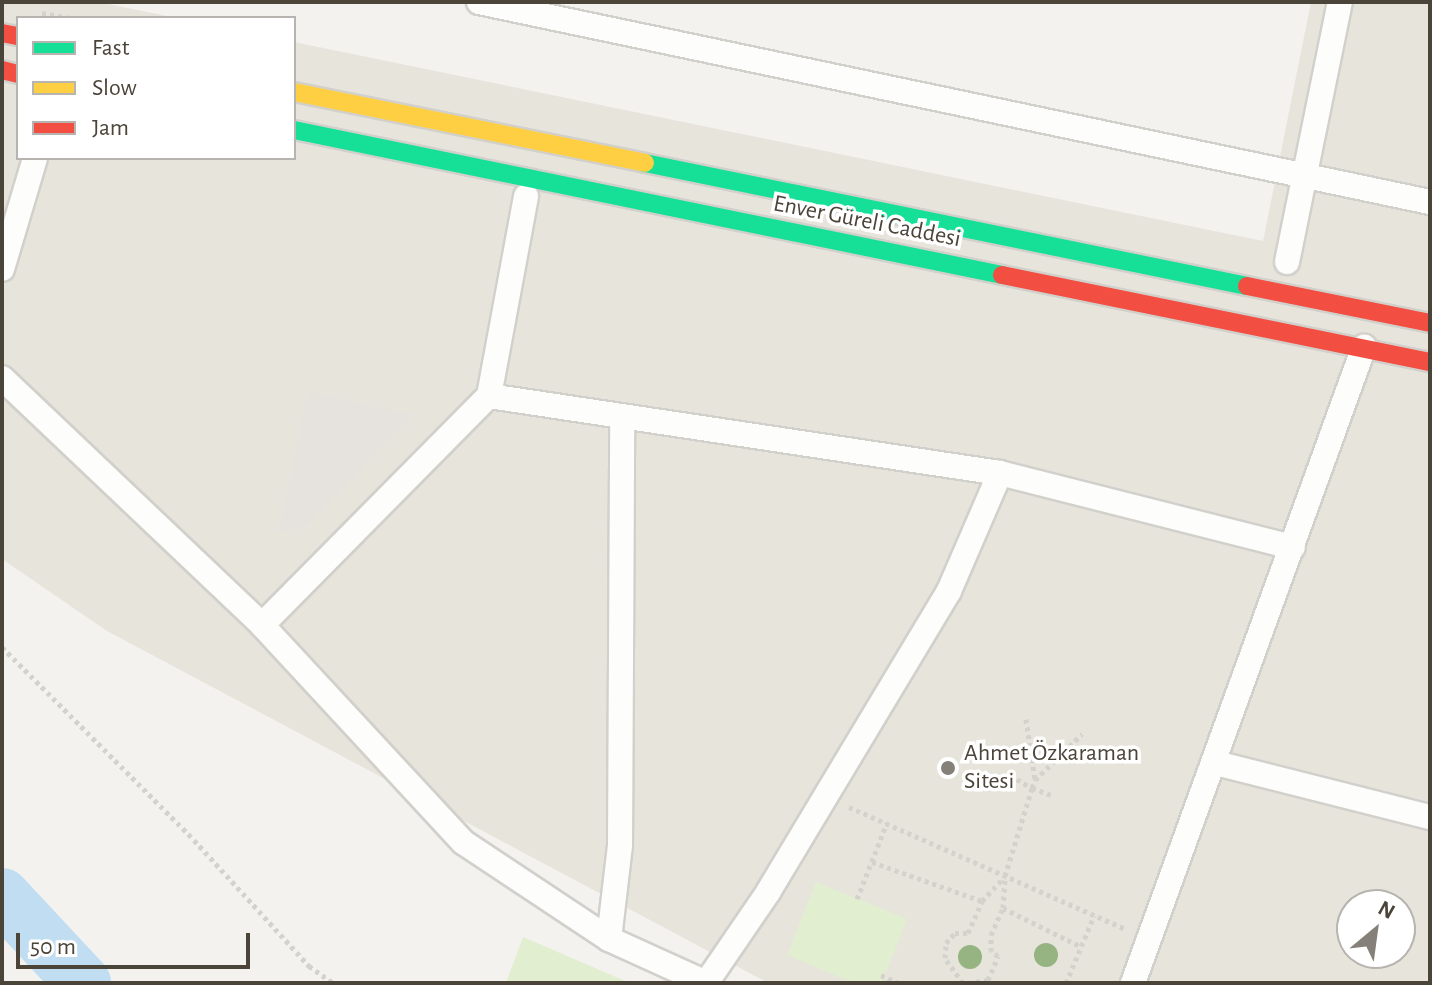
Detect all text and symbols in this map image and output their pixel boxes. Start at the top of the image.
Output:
legend [16,16,296,160]
text: Fast [92,36,129,60]
text: Slow [92,76,137,100]
text: Jam [92,116,129,140]
street label: Enver Güreli Caddesi [771,190,963,254]
place label: Ahmet Özkaraman Sitesi [964,740,1139,796]
marker: Ahmet Özkaraman Sitesi [939,759,957,777]
north arrow [1336,889,1416,969]
text: N [1375,896,1399,923]
scale bar [20,917,254,967]
text: 50 m [30,935,76,959]

